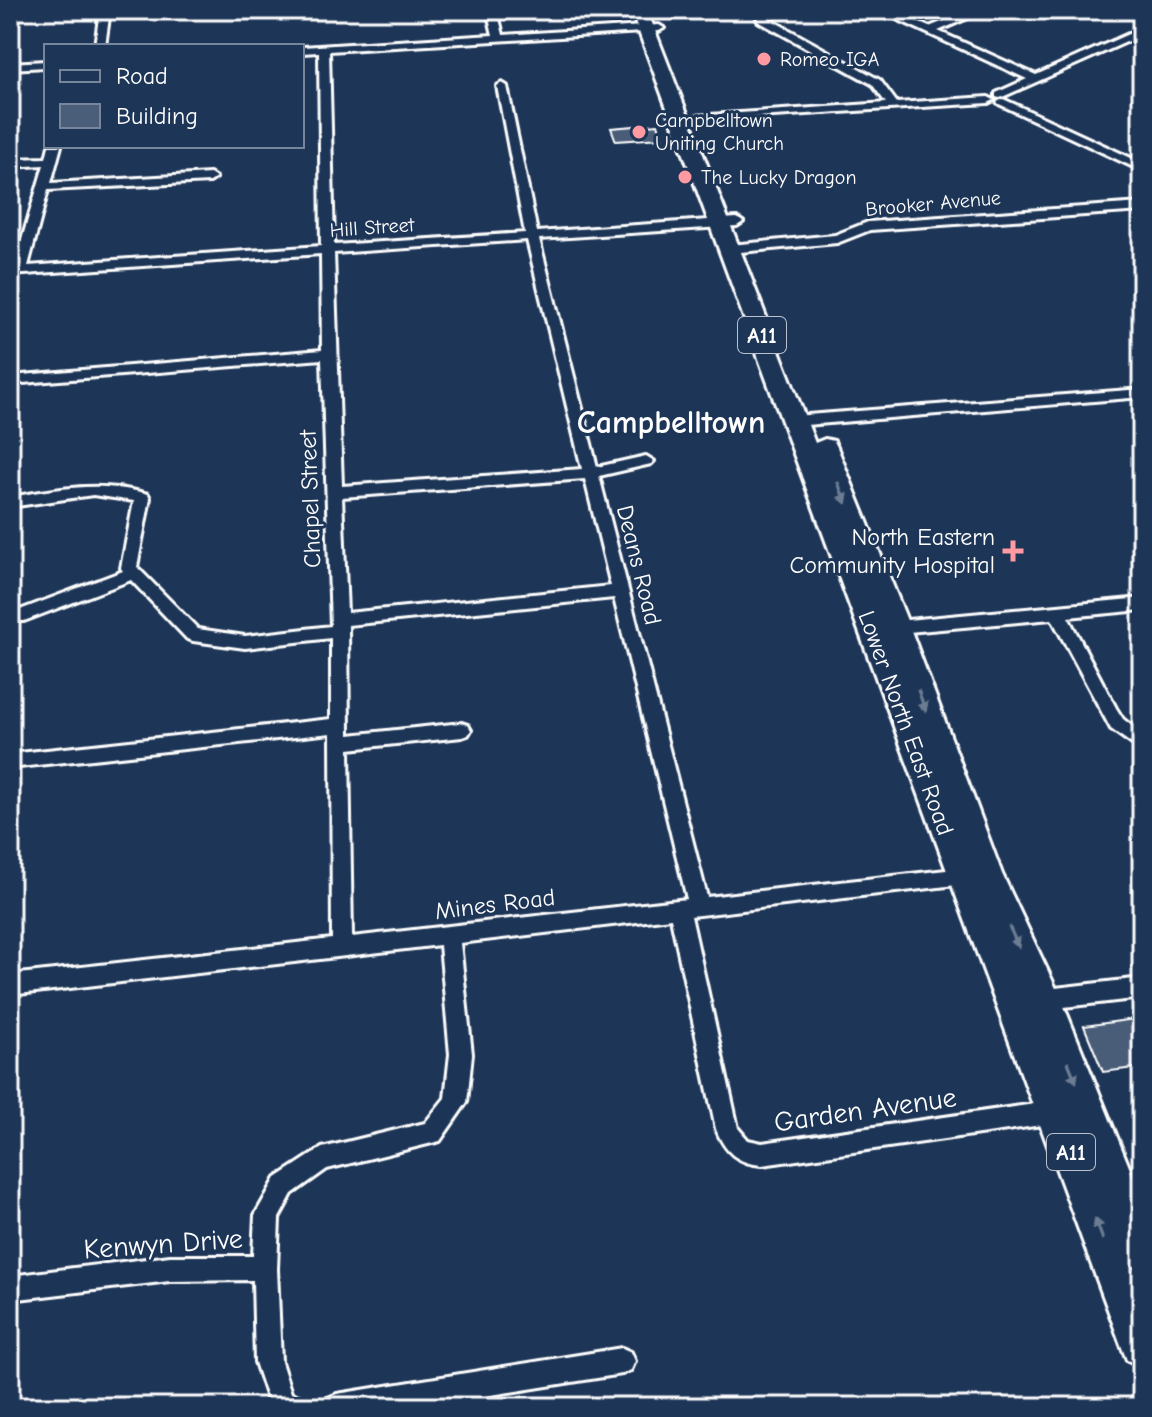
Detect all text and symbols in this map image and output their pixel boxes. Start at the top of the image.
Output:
legend [44,44,304,148]
place label: Romeo IGA [780,48,880,71]
marker: Romeo IGA [755,50,773,68]
text: Road [116,62,168,90]
text: Building [116,102,198,130]
place label: Campbelltown Uniting Church [655,109,784,155]
marker: Campbelltown Uniting Church [630,123,648,141]
place label: The Lucky Dragon [701,166,856,189]
marker: The Lucky Dragon [676,168,694,186]
street label: Brooker Avenue [864,186,1002,221]
street label: Hill Street [329,213,416,242]
road number: A11 [738,317,786,353]
district label: Campbelltown [577,404,765,441]
street label: Chapel Street [294,428,326,569]
one-way arrow [836,481,849,505]
street label: Deans Road [611,502,667,628]
place label: North Eastern Community Hospital [789,523,995,579]
marker: North Eastern Community Hospital [1002,540,1024,562]
street label: Lower North East Road [852,607,960,839]
one-way arrow [917,689,929,713]
street label: Mines Road [433,883,557,925]
one-way arrow [1007,925,1021,948]
one-way arrow [1066,1060,1079,1084]
street label: Garden Avenue [772,1081,958,1139]
road number: A11 [1047,1134,1095,1170]
one-way arrow [1092,1217,1105,1241]
street label: Kenwyn Drive [82,1222,244,1266]

